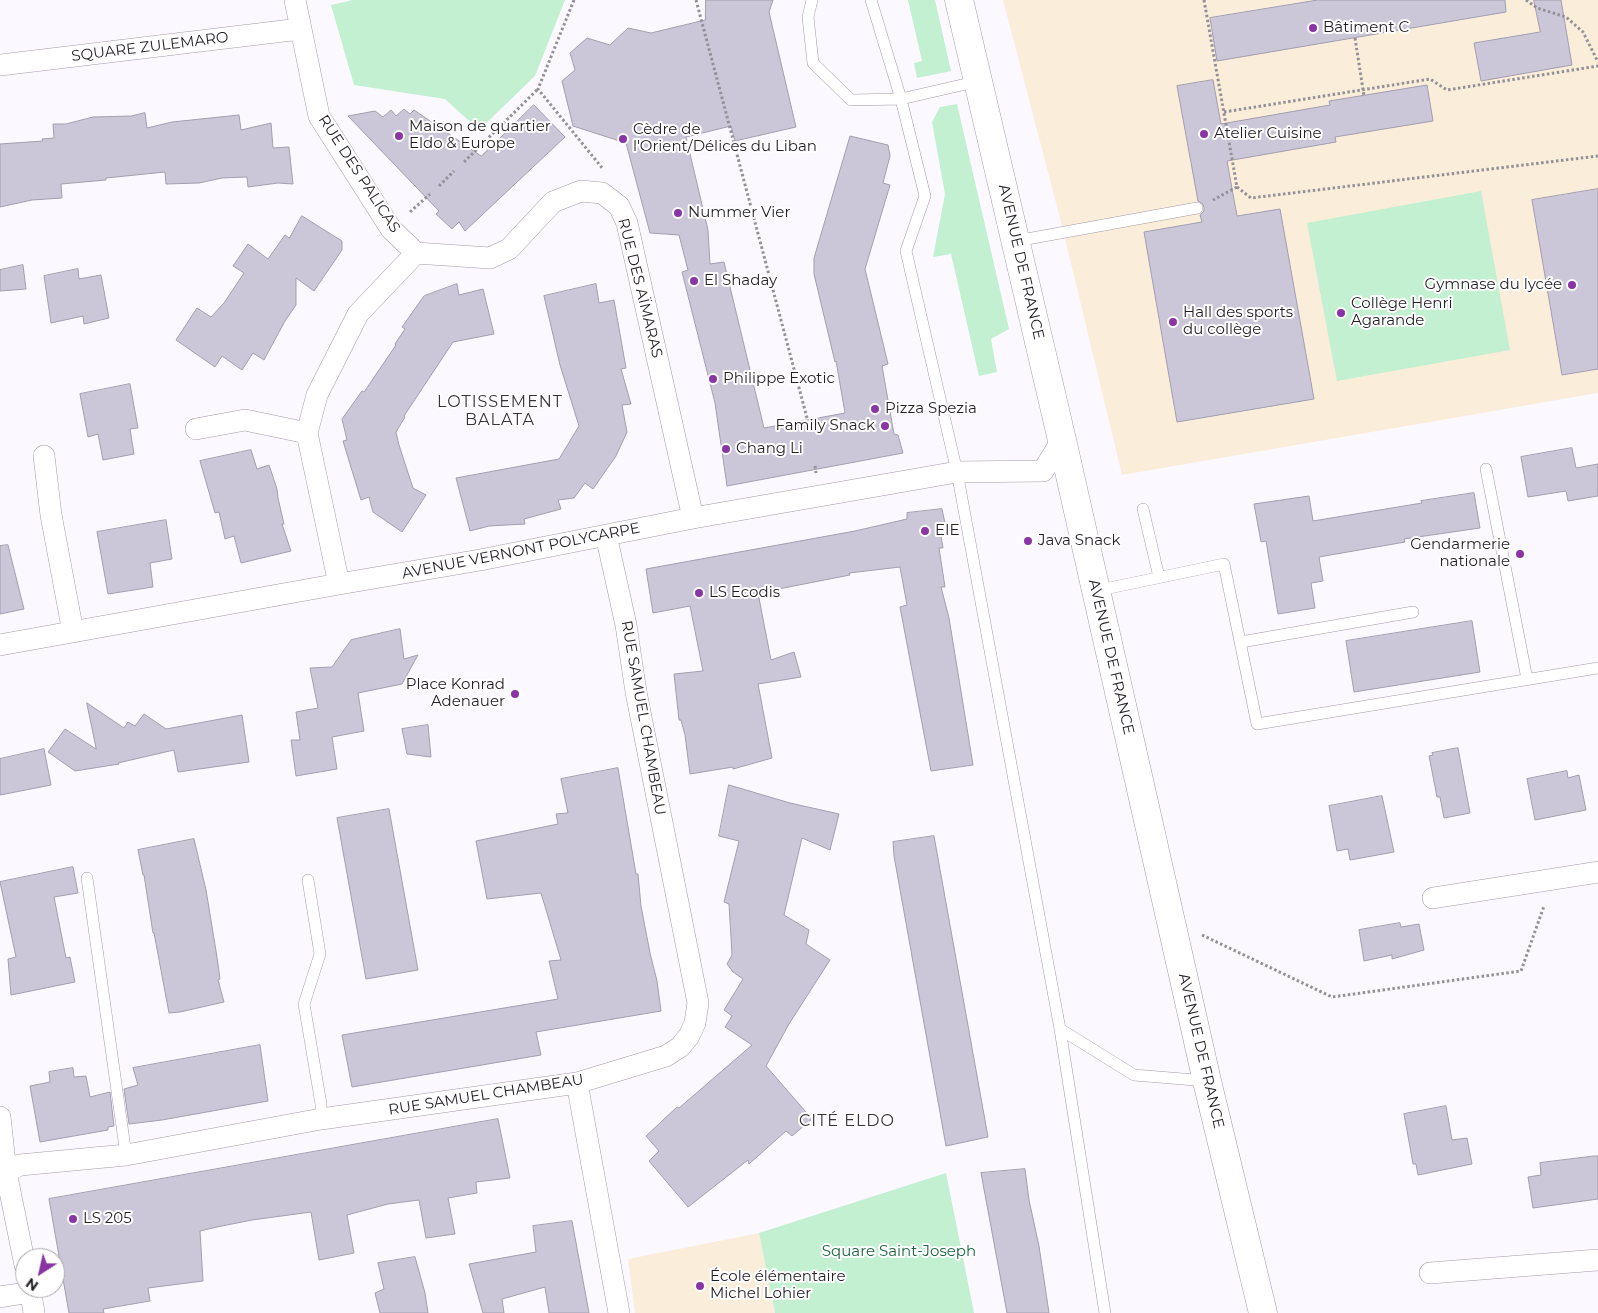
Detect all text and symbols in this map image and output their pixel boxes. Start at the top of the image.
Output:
place label: Bâtiment C [1323,19,1409,37]
marker: Bâtiment C [1307,22,1319,34]
street label: SQUARE ZULEMARO [70,28,230,66]
street label: RUE DES PALICAS [314,112,404,236]
place label: Maison de quartier Eldo & Europe [409,118,551,153]
place label: Cèdre de l'Orient/Délices du Liban [633,121,817,156]
place label: Atelier Cuisine [1214,125,1322,143]
marker: Atelier Cuisine [1198,128,1210,140]
marker: Maison de quartier Eldo & Europe [393,130,405,142]
marker: Cèdre de l'Orient/Délices du Liban [617,133,629,145]
street label: AVENUE DE FRANCE [994,183,1048,341]
place label: Nummer Vier [688,204,790,222]
marker: Nummer Vier [672,207,684,219]
street label: RUE DES AÏMARAS [614,216,666,360]
place label: El Shaday [704,272,777,290]
marker: El Shaday [688,275,700,287]
place label: Gymnase du lycée [1425,276,1562,294]
marker: Gymnase du lycée [1566,279,1578,291]
place label: Collège Henri Agarande [1351,295,1452,330]
place label: Hall des sports du collège [1183,304,1293,339]
marker: Collège Henri Agarande [1335,307,1347,319]
marker: Hall des sports du collège [1167,316,1179,328]
place label: Philippe Exotic [723,370,835,388]
marker: Philippe Exotic [707,373,719,385]
district label: LOTISSEMENT BALATA [436,392,564,430]
place label: Pizza Spezia [885,400,977,418]
marker: Pizza Spezia [869,403,881,415]
place label: Family Snack [775,417,875,435]
marker: Family Snack [879,420,891,432]
place label: Chang Li [736,440,803,458]
marker: Chang Li [720,443,732,455]
street label: AVENUE VERNONT POLYCARPE [401,519,641,583]
place label: EIE [935,522,960,540]
marker: EIE [919,525,931,537]
place label: Java Snack [1038,532,1120,550]
marker: Java Snack [1022,535,1034,547]
place label: Gendarmerie nationale [1410,536,1510,571]
marker: Gendarmerie nationale [1514,548,1526,560]
street label: AVENUE DE FRANCE [1084,578,1138,736]
place label: LS Ecodis [709,584,780,602]
marker: LS Ecodis [693,587,705,599]
street label: RUE SAMUEL CHAMBEAU [617,619,669,817]
place label: Place Konrad Adenauer [406,676,505,711]
marker: Place Konrad Adenauer [509,688,521,700]
street label: AVENUE DE FRANCE [1174,972,1228,1130]
street label: RUE SAMUEL CHAMBEAU [387,1071,585,1119]
district label: CITÉ ELDO [798,1111,896,1131]
place label: LS 205 [83,1210,132,1228]
marker: LS 205 [67,1213,79,1225]
park label: Square Saint-Joseph [822,1243,976,1261]
north arrow [15,1248,65,1298]
place label: École élémentaire Michel Lohier [710,1268,845,1303]
text: N [22,1274,42,1295]
marker: École élémentaire Michel Lohier [694,1280,706,1292]

